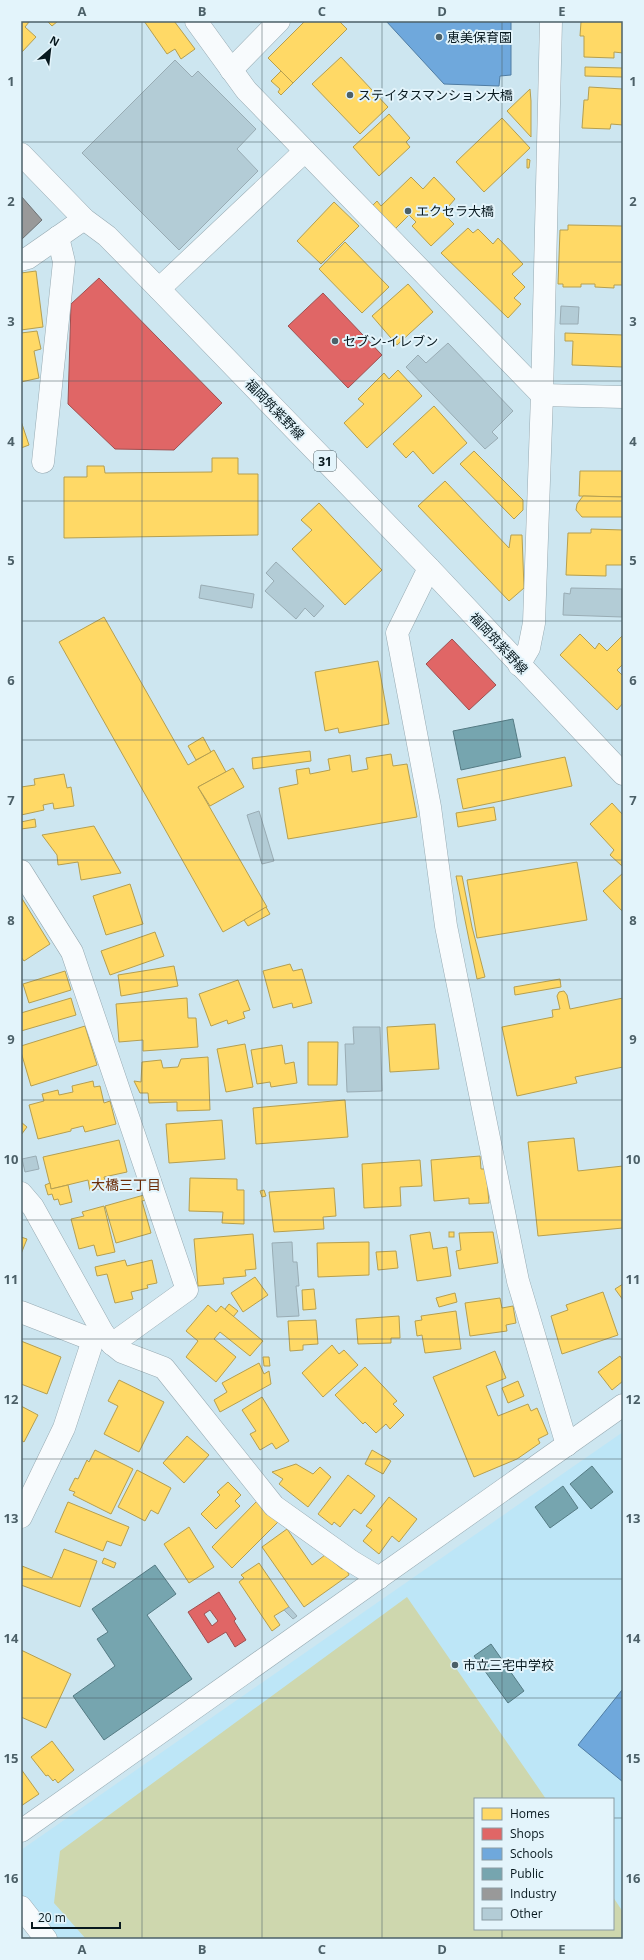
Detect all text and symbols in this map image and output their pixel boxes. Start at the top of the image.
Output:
text: A [78,2,87,20]
text: B [198,2,207,20]
text: C [318,2,326,20]
text: D [437,2,447,20]
text: E [558,2,566,20]
place label: 恵美保育園 [447,28,512,46]
north arrow [30,30,70,70]
text: N [47,32,62,49]
marker: 恵美保育園 [434,32,444,42]
text: 1 [7,72,15,90]
text: 1 [629,72,637,90]
place label: ステイタスマンション大橋 [358,86,513,104]
marker: ステイタスマンション大橋 [345,90,355,100]
text: 2 [7,192,15,210]
text: 2 [629,192,637,210]
place label: エクセラ大橋 [416,202,494,220]
marker: エクセラ大橋 [403,206,413,216]
text: 3 [7,312,15,330]
text: 3 [629,312,637,330]
place label: セブン-イレブン [343,332,438,350]
marker: セブン-イレブン [330,336,340,346]
street label: 福岡筑紫野線 [241,375,309,443]
text: 4 [7,432,15,450]
text: 4 [629,432,637,450]
road number: 31 [314,451,336,471]
text: 5 [7,551,15,569]
text: 5 [629,551,637,569]
street label: 福岡筑紫野線 [466,608,532,678]
text: 6 [7,671,15,689]
text: 6 [629,671,637,689]
text: 7 [7,791,15,809]
text: 7 [629,791,637,809]
text: 8 [7,911,15,929]
text: 8 [629,911,637,929]
text: 9 [7,1030,15,1048]
text: 9 [629,1030,637,1048]
text: 10 [4,1150,18,1168]
text: 10 [626,1150,640,1168]
district label: 大橋三丁目 [91,1175,161,1194]
text: 11 [4,1270,18,1288]
text: 11 [626,1270,640,1288]
text: 12 [4,1390,19,1408]
text: 12 [626,1390,641,1408]
text: 13 [4,1509,18,1527]
text: 13 [626,1509,640,1527]
text: 14 [4,1629,19,1647]
text: 14 [626,1629,641,1647]
place label: 市立三宅中学校 [463,1656,554,1674]
marker: 市立三宅中学校 [450,1660,460,1670]
text: 15 [4,1749,18,1767]
text: 15 [626,1749,640,1767]
legend [474,1798,614,1930]
text: Homes [510,1805,550,1822]
text: Shops [510,1825,545,1842]
text: Schools [510,1845,553,1862]
text: Public [510,1865,544,1882]
text: 16 [4,1869,19,1887]
text: 16 [626,1869,641,1887]
text: Industry [510,1885,557,1902]
scale bar [32,1904,120,1930]
text: Other [510,1905,543,1922]
text: 20 m [38,1909,66,1926]
text: A [78,1940,87,1958]
text: B [198,1940,207,1958]
text: C [318,1940,326,1958]
text: D [437,1940,447,1958]
text: E [558,1940,566,1958]

